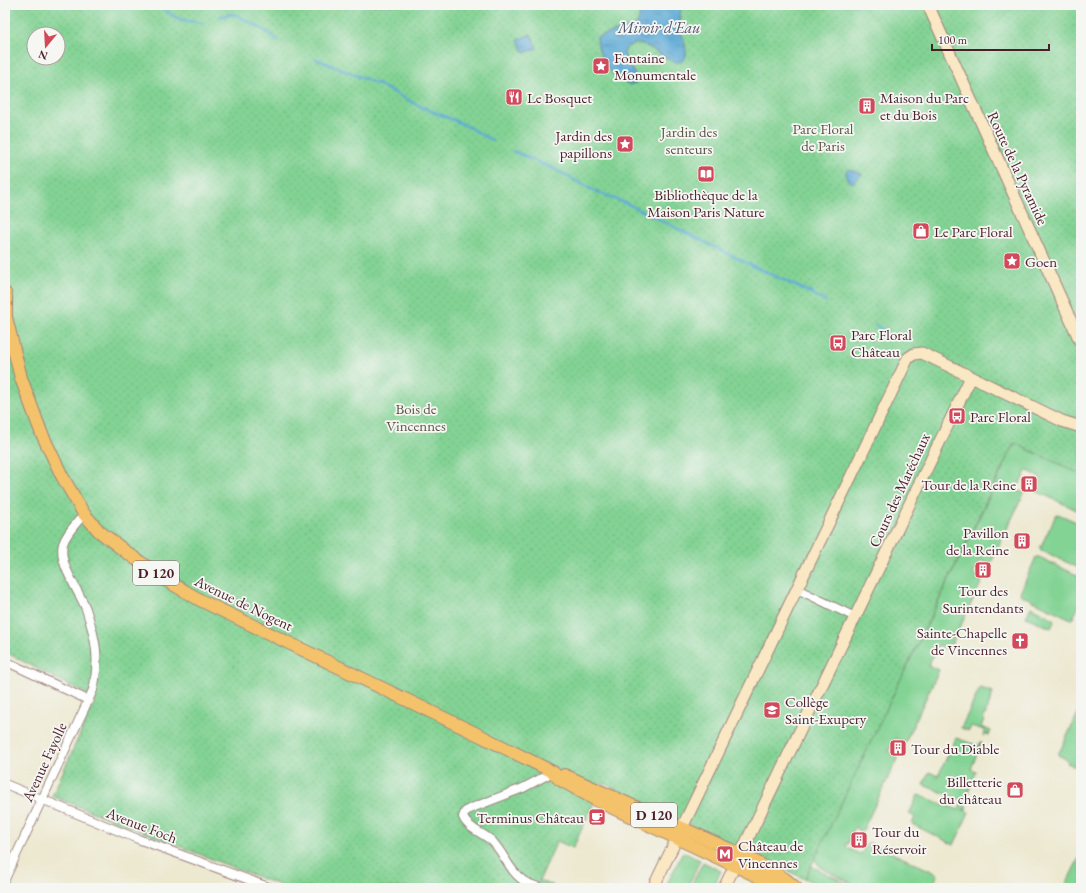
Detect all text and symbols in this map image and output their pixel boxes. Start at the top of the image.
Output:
water label: Miroir d'Eau [617,17,700,38]
north arrow [26,26,66,66]
scale bar [932,26,1049,52]
text: 100 m [938,32,968,48]
text: N [36,47,49,64]
place label: Fontaine Monumentale [614,48,696,84]
place icon: Fontaine Monumentale [591,56,611,76]
restaurant icon: Le Bosquet [504,87,524,107]
place label: Le Bosquet [527,88,592,107]
place label: Maison du Parc et du Bois [880,88,969,124]
building icon: Maison du Parc et du Bois [857,96,877,116]
street label: Route de la Pyramide [983,108,1053,228]
park label: Parc Floral de Paris [793,119,854,155]
park label: Jardin des senteurs [659,122,717,158]
place label: Jardin des papillons [553,126,612,162]
place icon: Jardin des papillons [615,134,635,154]
library icon: Bibliothèque de la Maison Paris Nature [696,164,716,184]
place label: Bibliothèque de la Maison Paris Nature [647,185,765,221]
shop icon: Le Parc Floral [911,221,931,241]
place label: Le Parc Floral [934,222,1013,241]
place icon: Goen [1002,251,1022,271]
place label: Goen [1025,252,1057,271]
place label: Parc Floral Château [851,325,912,361]
bus stop icon: Parc Floral Château [828,333,848,353]
park label: Bois de Vincennes [386,399,446,435]
bus stop icon: Parc Floral [947,406,967,426]
place label: Parc Floral [970,407,1031,426]
street label: Cours des Maréchaux [864,429,934,550]
building icon: Tour de la Reine [1019,474,1039,494]
place label: Tour de la Reine [921,475,1016,494]
place label: Pavillon de la Reine [946,523,1009,559]
building icon: Pavillon de la Reine [1012,531,1032,551]
building icon: Tour des Surintendants [973,560,993,580]
road number: D 120 [133,561,179,585]
street label: Avenue de Nogent [191,571,296,635]
place label: Tour des Surintendants [942,581,1024,617]
place label: Sainte-Chapelle de Vincennes [917,623,1007,659]
church icon: Sainte-Chapelle de Vincennes [1010,631,1030,651]
place label: Collège Saint-Exupery [785,692,867,728]
school or university icon: Collège Saint-Exupery [762,700,782,720]
street label: Avenue Fayolle [17,719,71,806]
building icon: Tour du Diable [888,738,908,758]
place label: Tour du Diable [911,739,999,758]
place label: Billetterie du château [939,772,1002,808]
shop icon: Billetterie du château [1005,780,1025,800]
street label: Avenue Foch [103,802,180,847]
road number: D 120 [631,803,677,827]
cafe icon: Terminus Château [587,807,607,827]
place label: Terminus Château [477,808,584,827]
place label: Tour du Réservoir [872,822,927,858]
building icon: Tour du Réservoir [849,830,869,850]
place label: Château de Vincennes [738,836,803,872]
metro station icon: Château de Vincennes [715,844,735,864]

